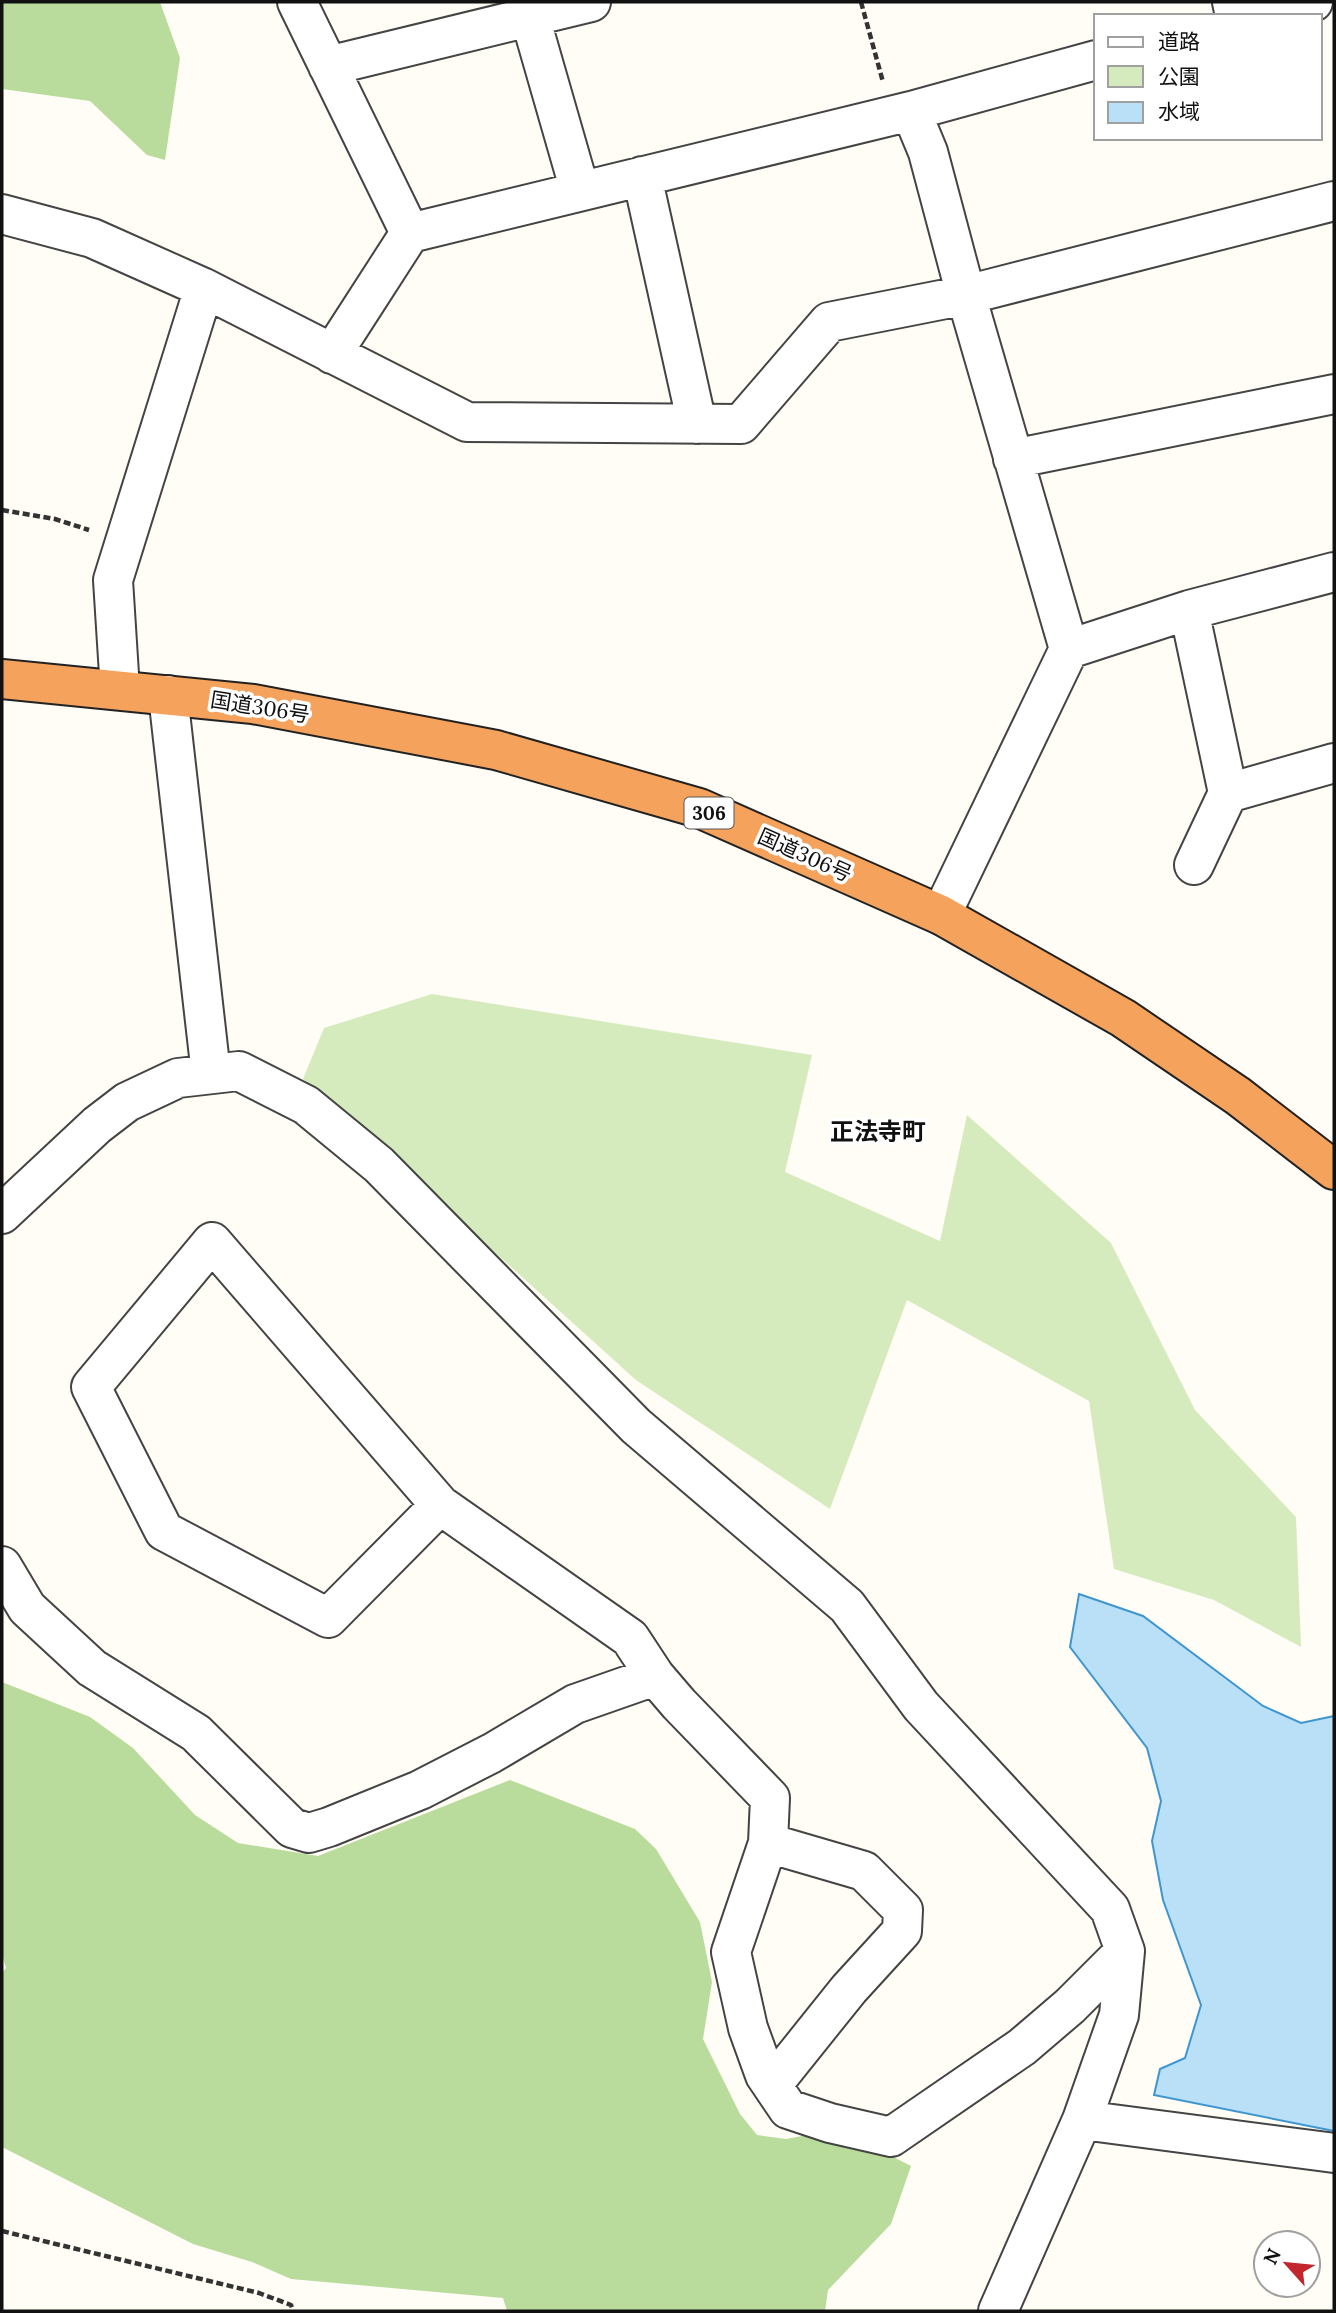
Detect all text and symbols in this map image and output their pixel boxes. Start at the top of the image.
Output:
legend [1094,14,1322,140]
text: 道路 [1158,28,1200,55]
text: 公園 [1158,63,1200,90]
text: 水域 [1158,98,1200,125]
street label: 国道306号 [209,686,311,728]
road number: 306 [684,798,734,828]
street label: 国道306号 [754,822,856,888]
district label: 正法寺町 [830,1116,926,1147]
north arrow [1252,2229,1322,2299]
text: N [1258,2244,1286,2268]

